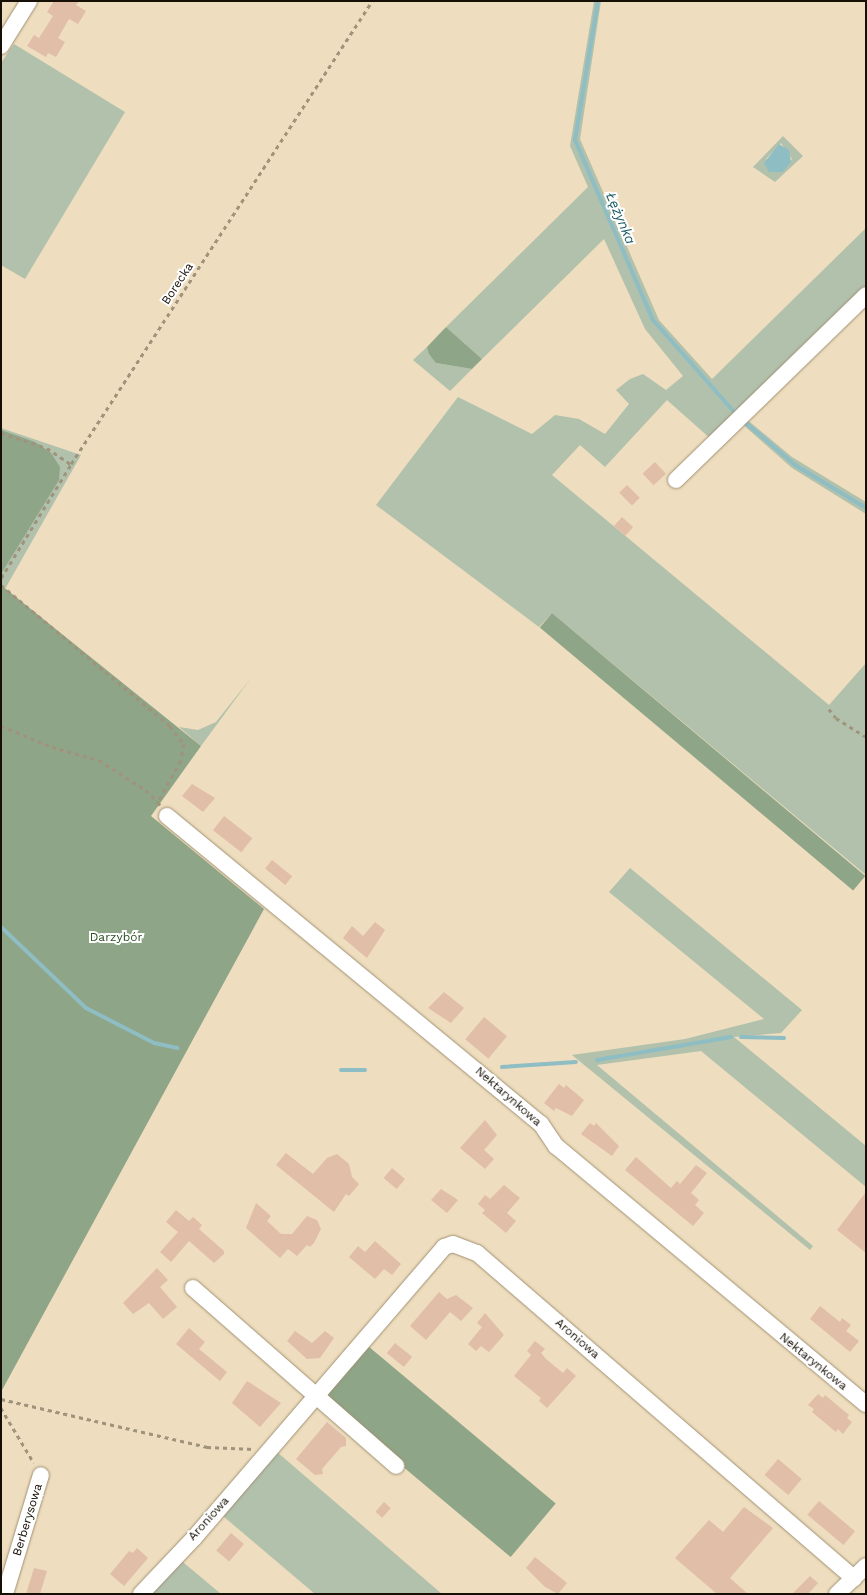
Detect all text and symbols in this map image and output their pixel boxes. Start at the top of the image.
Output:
water label: Łężynka [603,189,639,247]
street label: Borecka [159,260,197,308]
park label: Darzybór [90,931,142,945]
street label: Nektarynkowa [472,1064,544,1130]
street label: Aroniowa [552,1316,602,1362]
street label: Nektarynkowa [776,1330,850,1394]
street label: Berberysowa [10,1482,46,1558]
street label: Aroniowa [186,1494,232,1544]

